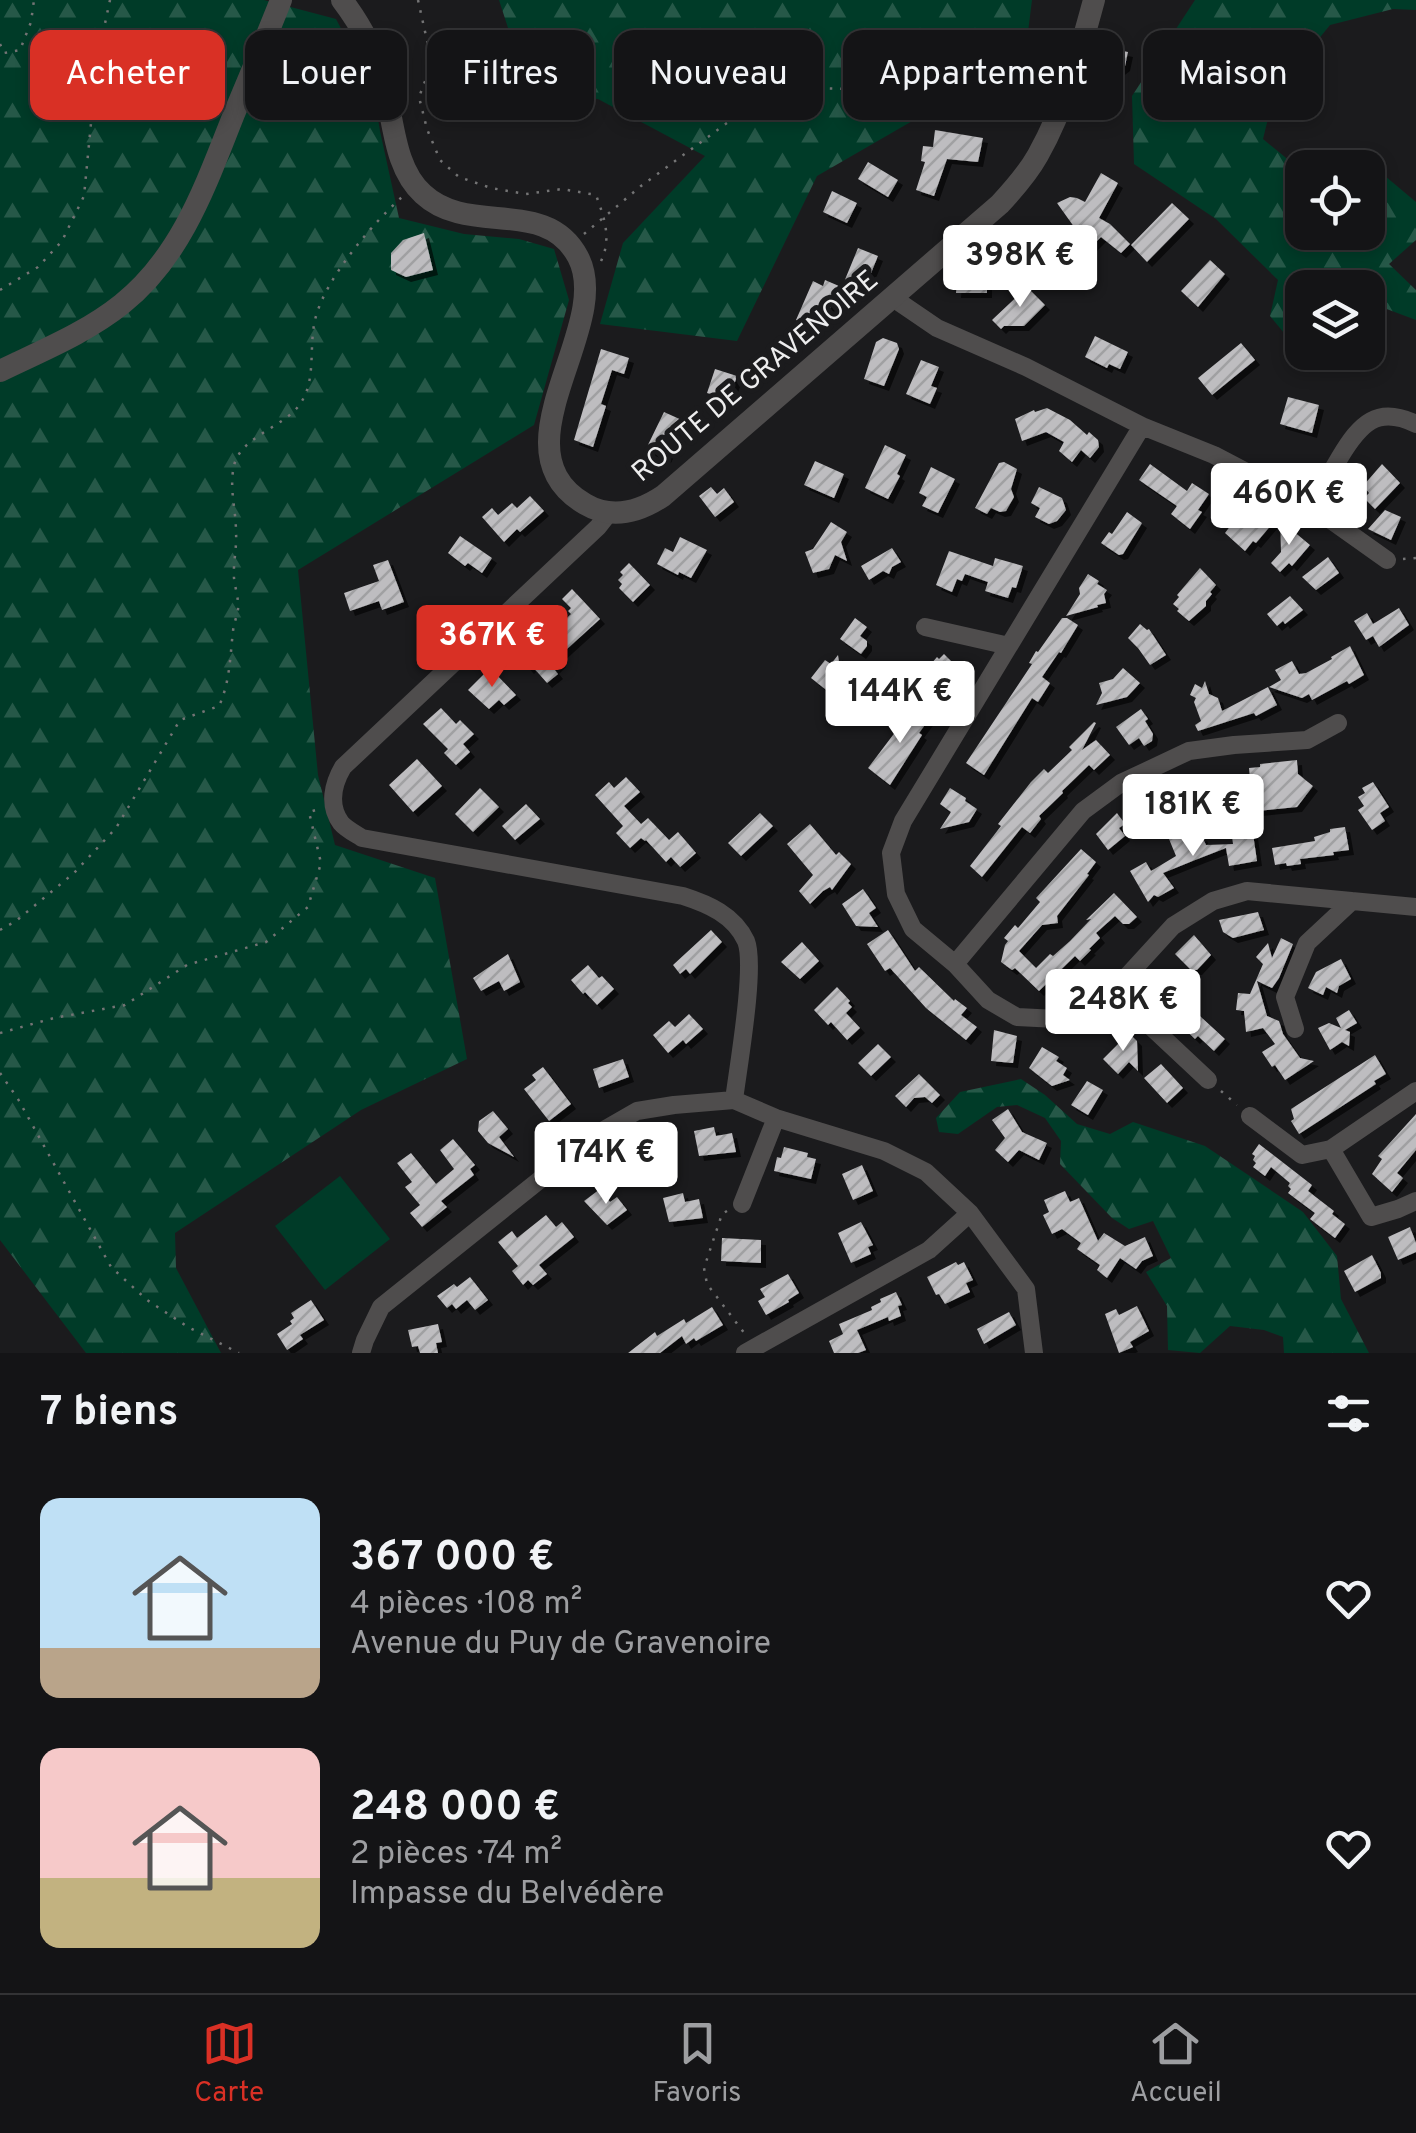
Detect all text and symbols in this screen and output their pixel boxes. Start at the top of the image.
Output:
chip: Acheter [30,30,225,120]
chip: Louer [245,30,407,120]
chip: Filtres [427,30,594,120]
chip: Nouveau [614,30,823,120]
chip: Appartement [843,30,1123,120]
chip: Maison [1143,30,1323,120]
map controls [1285,150,1385,370]
button: locate [1285,150,1385,250]
pin: 398K € [939,225,1101,310]
text: 398K € [965,237,1075,277]
street label: ROUTE DE GRAVENOIRE [625,263,887,491]
button: layers [1285,270,1385,370]
pin: 460K € [1208,463,1370,548]
text: 460K € [1233,475,1345,515]
pin: 367K € [411,605,573,690]
text: 367K € [439,617,545,657]
pin: 144K € [819,661,981,746]
text: 144K € [848,673,952,713]
pin: 181K € [1112,774,1274,859]
text: 181K € [1145,786,1241,826]
pin: 248K € [1042,969,1204,1054]
text: 248K € [1067,981,1179,1021]
pin: 174K € [525,1122,687,1207]
text: 174K € [557,1134,655,1174]
icon: filters [1321,1386,1376,1441]
text: 7 biens [40,1387,178,1440]
text: 367 000 € [350,1532,554,1585]
icon: home [120,1538,240,1658]
icon: heart [1321,1571,1376,1626]
text: 4 pièces · 108 m² [350,1585,582,1625]
text: Avenue du Puy de Gravenoire [350,1625,771,1665]
text: 248 000 € [350,1782,560,1835]
icon: home [120,1788,240,1908]
icon: heart [1321,1821,1376,1876]
text: 2 pièces · 74 m² [350,1835,562,1875]
text: Impasse du Belvédère [350,1875,664,1915]
tab: Carte [194,2016,264,2112]
tab: Favoris [653,2016,741,2112]
tab: Accueil [1130,2016,1222,2112]

